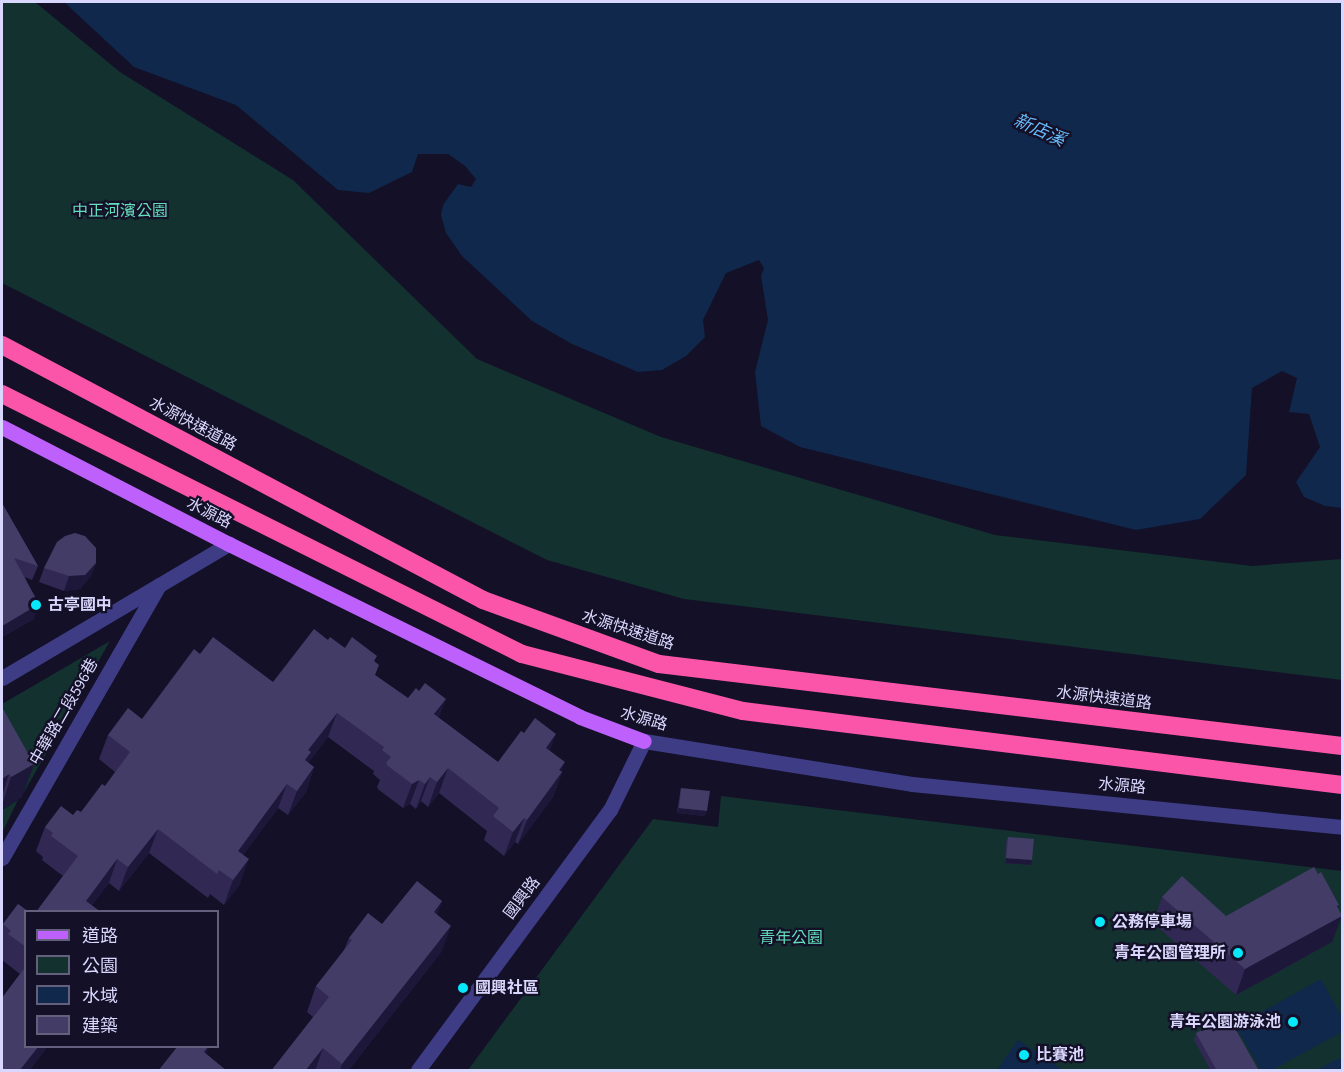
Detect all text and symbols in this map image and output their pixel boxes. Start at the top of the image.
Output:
water label: 新店溪 [1010,110,1068,152]
park label: 中正河濱公園 [72,201,168,221]
street label: 水源快速道路 [146,393,240,455]
street label: 水源路 [183,494,235,532]
place label: 古亭國中 [48,595,112,615]
marker: 古亭國中 [29,598,43,612]
street label: 水源快速道路 [579,606,677,654]
street label: 中華路二段596巷 [26,655,102,769]
street label: 水源快速道路 [1055,683,1153,713]
street label: 水源路 [618,703,670,735]
street label: 水源路 [1097,774,1147,798]
street label: 國興路 [500,873,544,923]
legend [24,910,219,1048]
place label: 公務停車場 [1112,912,1192,932]
marker: 公務停車場 [1093,915,1107,929]
text: 道路 [82,924,118,949]
park label: 青年公園 [759,928,823,948]
place label: 青年公園管理所 [1114,943,1226,963]
marker: 青年公園管理所 [1231,946,1245,960]
text: 公園 [82,954,118,979]
place label: 國興社區 [475,978,539,998]
marker: 國興社區 [456,981,470,995]
text: 水域 [82,984,118,1009]
place label: 青年公園游泳池 [1169,1012,1281,1032]
text: 建築 [82,1014,118,1039]
marker: 青年公園游泳池 [1286,1015,1300,1029]
place label: 比賽池 [1036,1045,1084,1065]
marker: 比賽池 [1017,1048,1031,1062]

